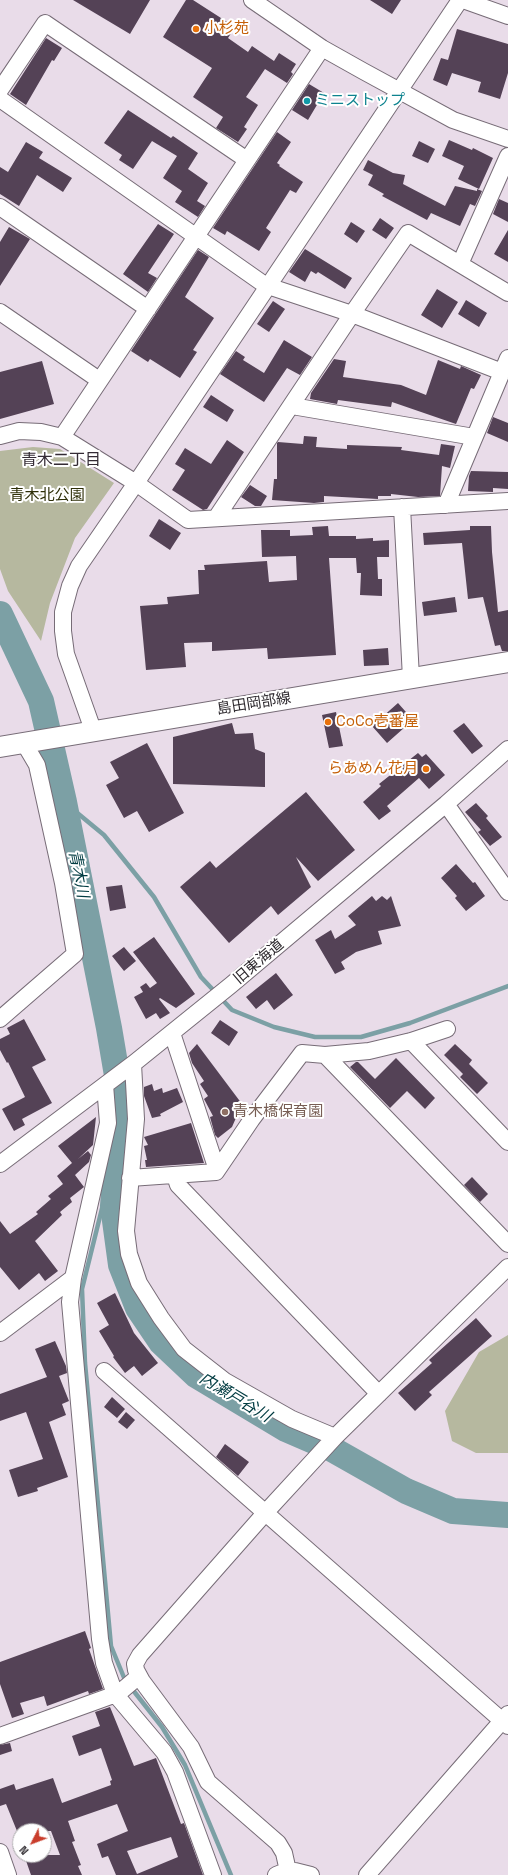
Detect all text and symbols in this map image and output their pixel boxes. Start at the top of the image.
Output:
place label: 小杉苑 [204,20,249,38]
marker: 小杉苑 [191,24,201,34]
place label: ミニストップ [315,92,405,110]
marker: ミニストップ [302,96,312,106]
district label: 青木二丁目 [21,451,101,471]
park label: 青木北公園 [10,487,84,505]
street label: 島田岡部線 [216,689,292,719]
place label: CoCo壱番屋 [336,713,419,731]
marker: CoCo壱番屋 [323,717,333,727]
place label: らあめん花月 [328,760,418,778]
marker: らあめん花月 [421,764,431,774]
water label: 青木川 [64,849,92,899]
street label: 旧東海道 [230,936,288,988]
place label: 青木橋保育園 [233,1103,323,1121]
marker: 青木橋保育園 [220,1107,230,1117]
water label: 内瀬戸谷川 [196,1369,274,1427]
north arrow [12,1823,52,1863]
text: N [16,1843,31,1858]

